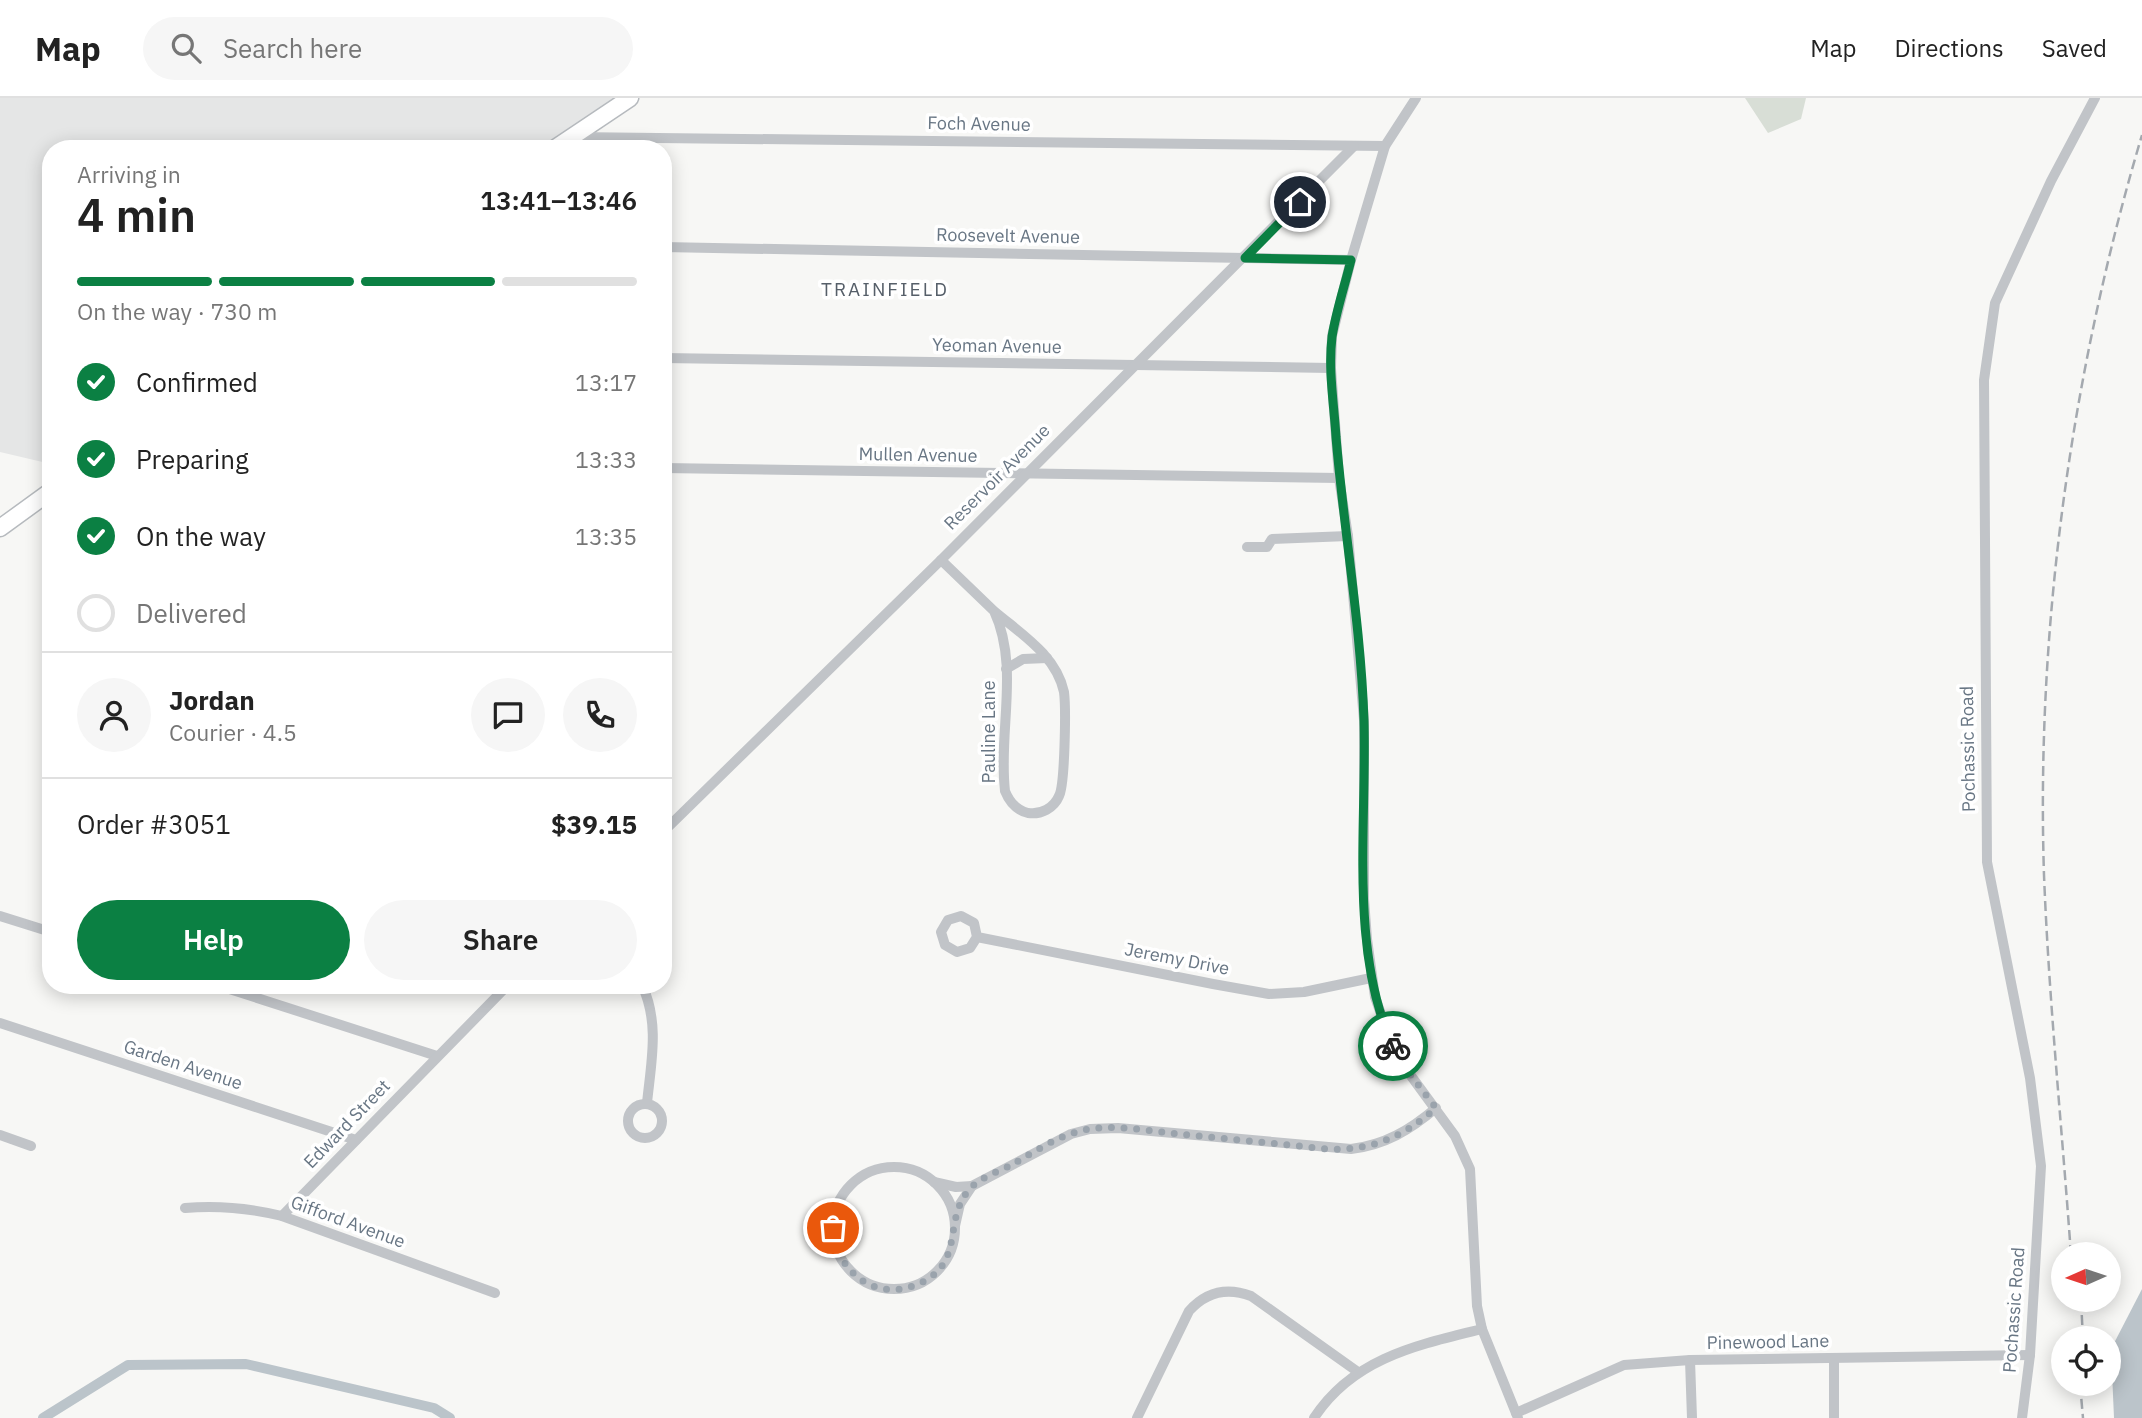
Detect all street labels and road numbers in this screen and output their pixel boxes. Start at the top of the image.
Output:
street label: Foch Avenue [927,111,1031,136]
street label: Roosevelt Avenue [936,223,1080,248]
street label: Yeoman Avenue [932,333,1062,358]
street label: Reservoir Avenue [939,419,1055,535]
street label: Mullen Avenue [858,442,978,467]
street label: Pauline Lane [977,680,1000,784]
street label: Pochassic Road [1955,686,1980,812]
street label: Jeremy Drive [1123,937,1231,980]
street label: Garden Avenue [121,1035,246,1095]
street label: Edward Street [299,1074,395,1173]
street label: Gifford Avenue [288,1190,409,1253]
street label: Pochassic Road [1998,1246,2029,1374]
street label: Pinewood Lane [1706,1329,1830,1354]

